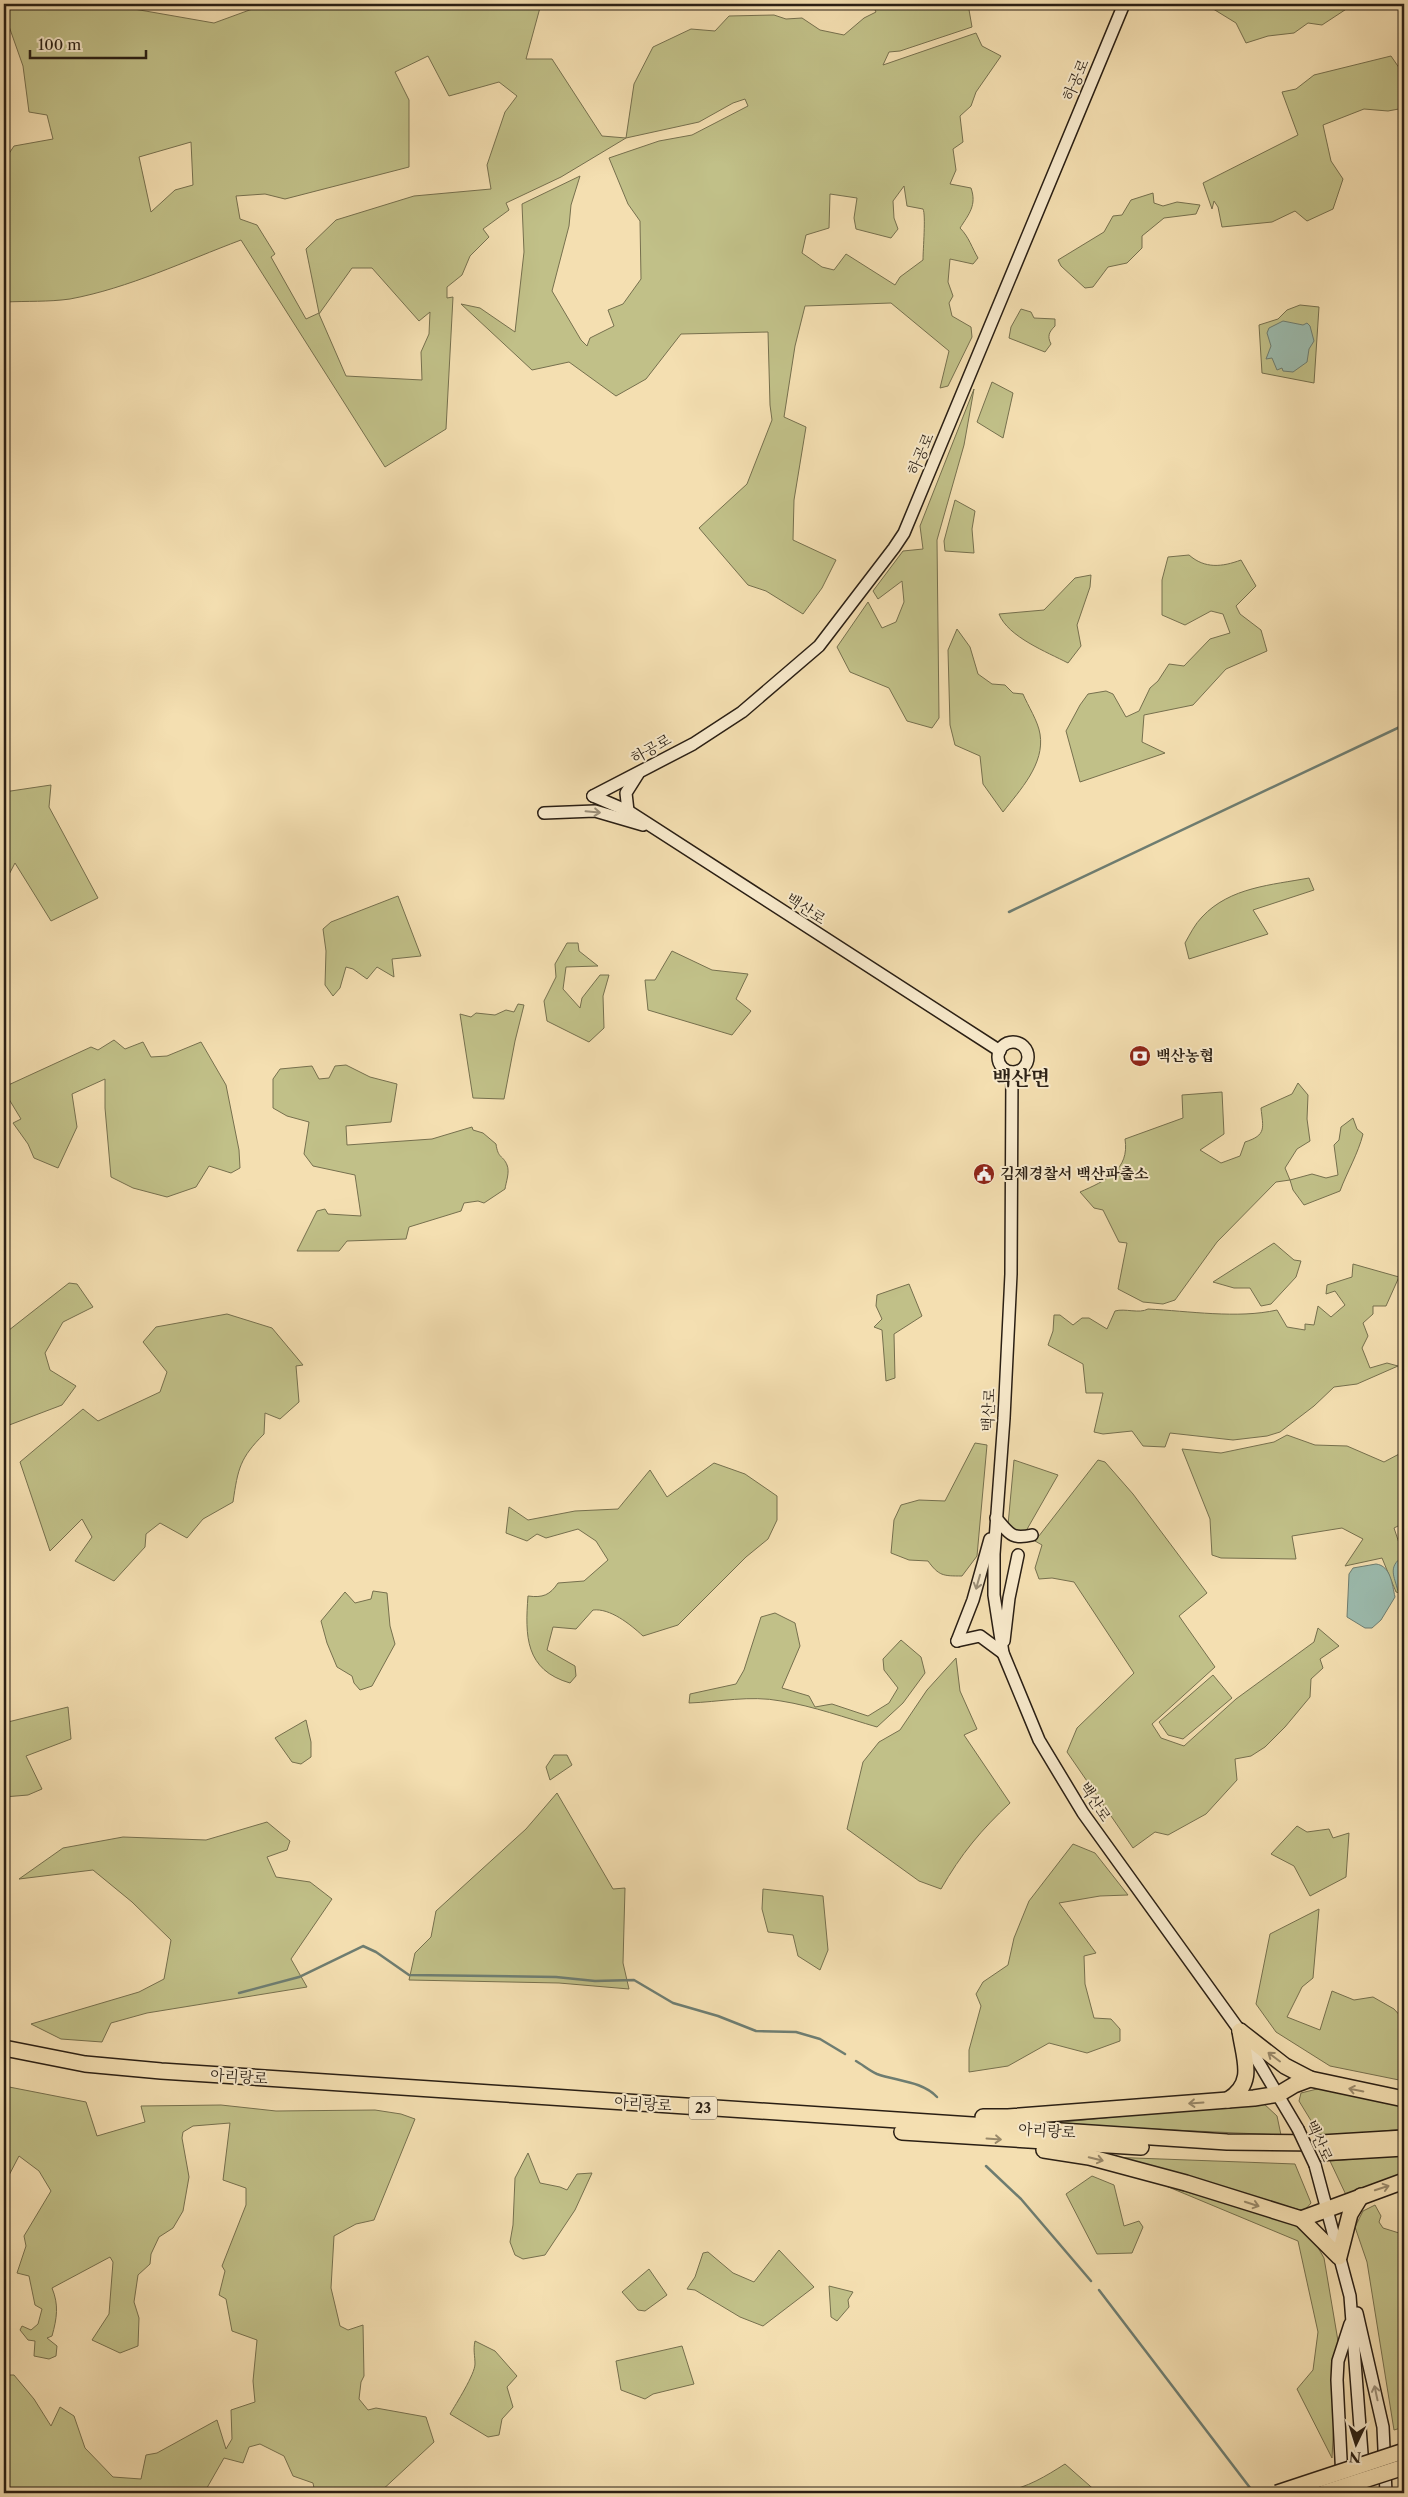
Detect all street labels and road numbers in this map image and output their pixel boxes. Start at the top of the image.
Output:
street label: 하공로 [1058,56,1093,104]
street label: 하공로 [903,430,938,478]
street label: 하공로 [627,729,675,767]
street label: 백산로 [783,889,830,929]
street label: 백산로 [978,1387,999,1432]
street label: 백산로 [1076,1778,1115,1826]
street label: 아리랑로 [209,2065,269,2088]
street label: 아리랑로 [613,2092,673,2115]
road number: 23 [689,2096,717,2120]
street label: 백산로 [1302,2117,1337,2165]
street label: 아리랑로 [1017,2119,1077,2142]

